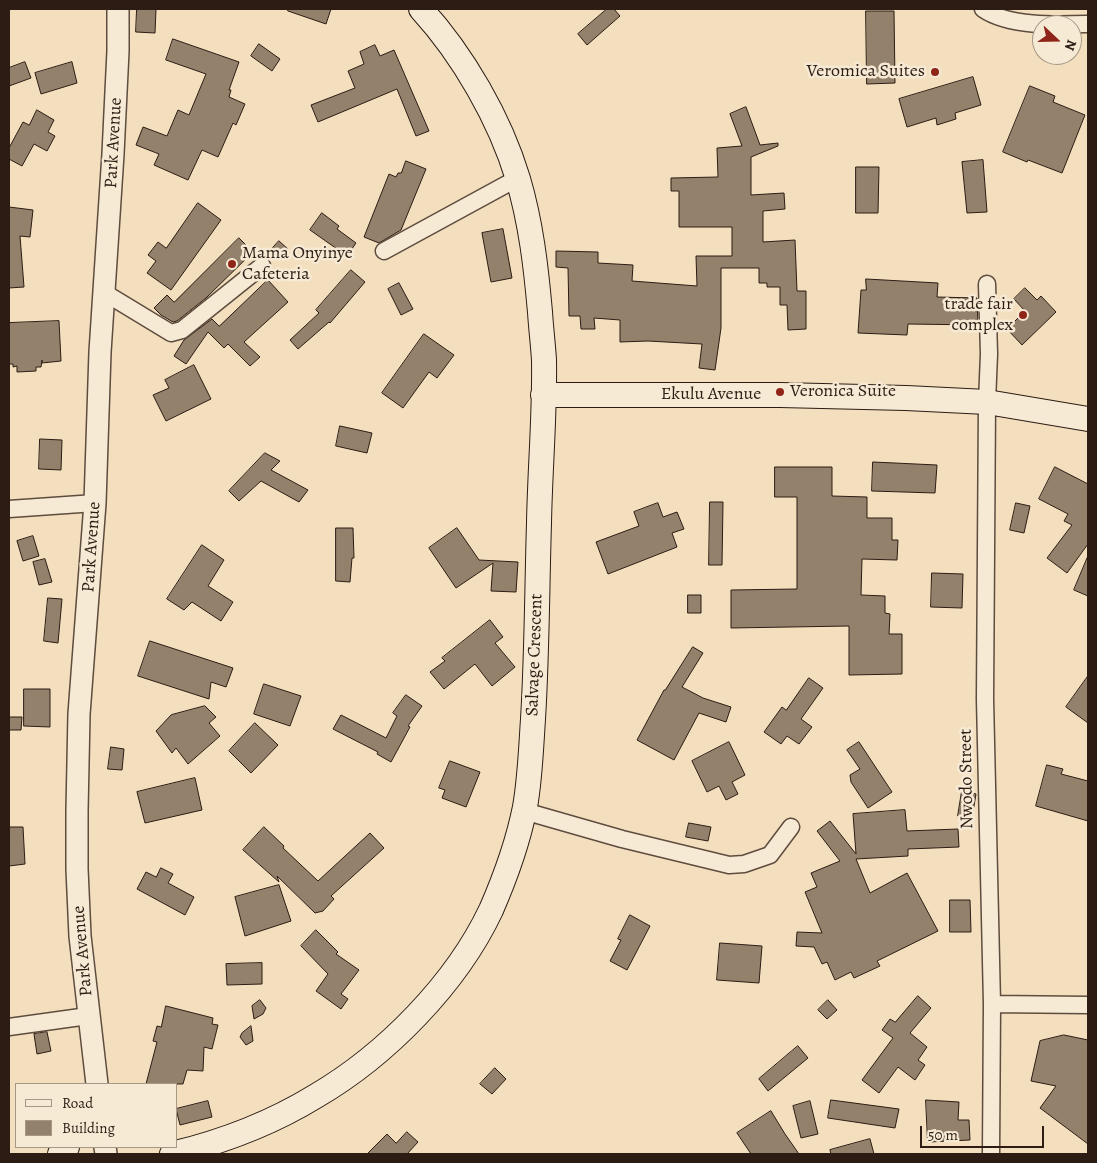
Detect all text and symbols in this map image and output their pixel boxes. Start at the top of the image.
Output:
north arrow [1032,15,1082,65]
text: N [1060,37,1081,53]
place label: Veromica Suites [807,61,925,83]
marker: Veromica Suites [929,66,941,78]
street label: Park Avenue [101,97,127,189]
place label: Mama Onyinye Cafeteria [242,243,353,286]
marker: Mama Onyinye Cafeteria [226,258,238,270]
place label: trade fair complex [945,294,1013,336]
marker: trade fair complex [1017,309,1029,321]
place label: Veronica Suite [790,381,896,403]
street label: Ekulu Avenue [661,384,761,406]
marker: Veronica Suite [774,386,786,398]
street label: Park Avenue [78,501,106,593]
street label: Salvage Crescent [522,593,548,717]
street label: Nwodo Street [955,729,979,829]
street label: Park Avenue [68,905,98,997]
legend [15,1083,178,1148]
text: Road [62,1093,93,1113]
scale bar [922,1116,1046,1148]
text: Building [62,1118,115,1138]
text: 50 m [928,1125,958,1145]

